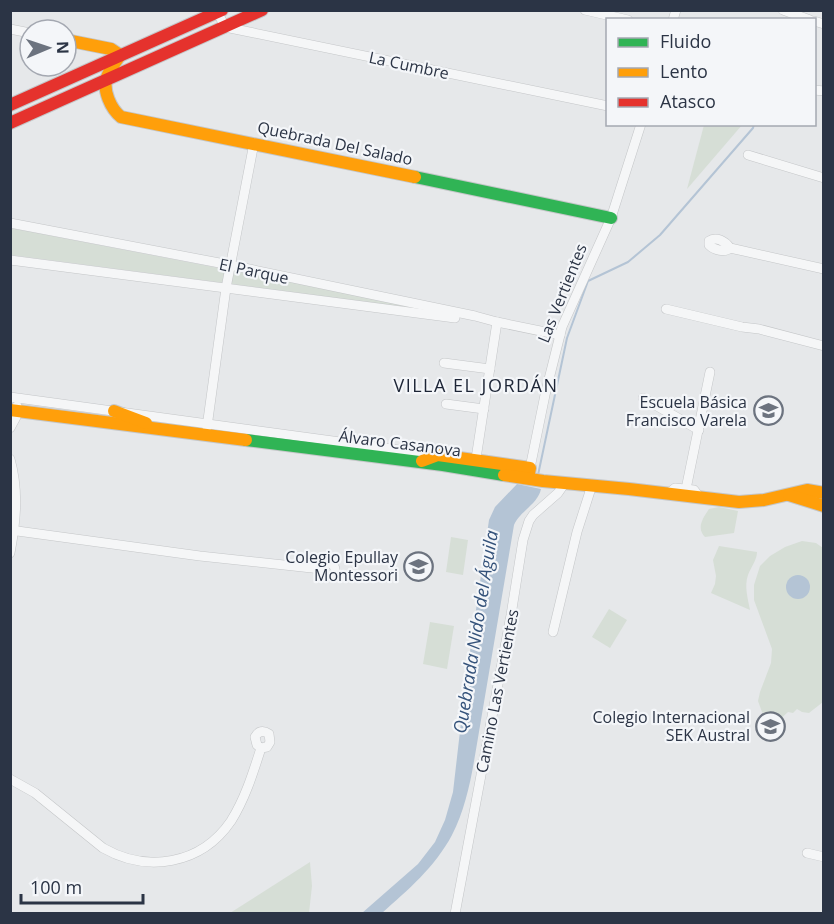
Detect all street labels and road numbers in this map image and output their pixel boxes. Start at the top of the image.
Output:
street label: La Cumbre [367,46,451,84]
street label: Quebrada Del Salado [255,116,415,170]
street label: Las Vertientes [532,240,592,346]
street label: El Parque [217,253,291,289]
street label: Álvaro Casanova [338,425,462,461]
street label: Camino Las Vertientes [470,607,524,775]

